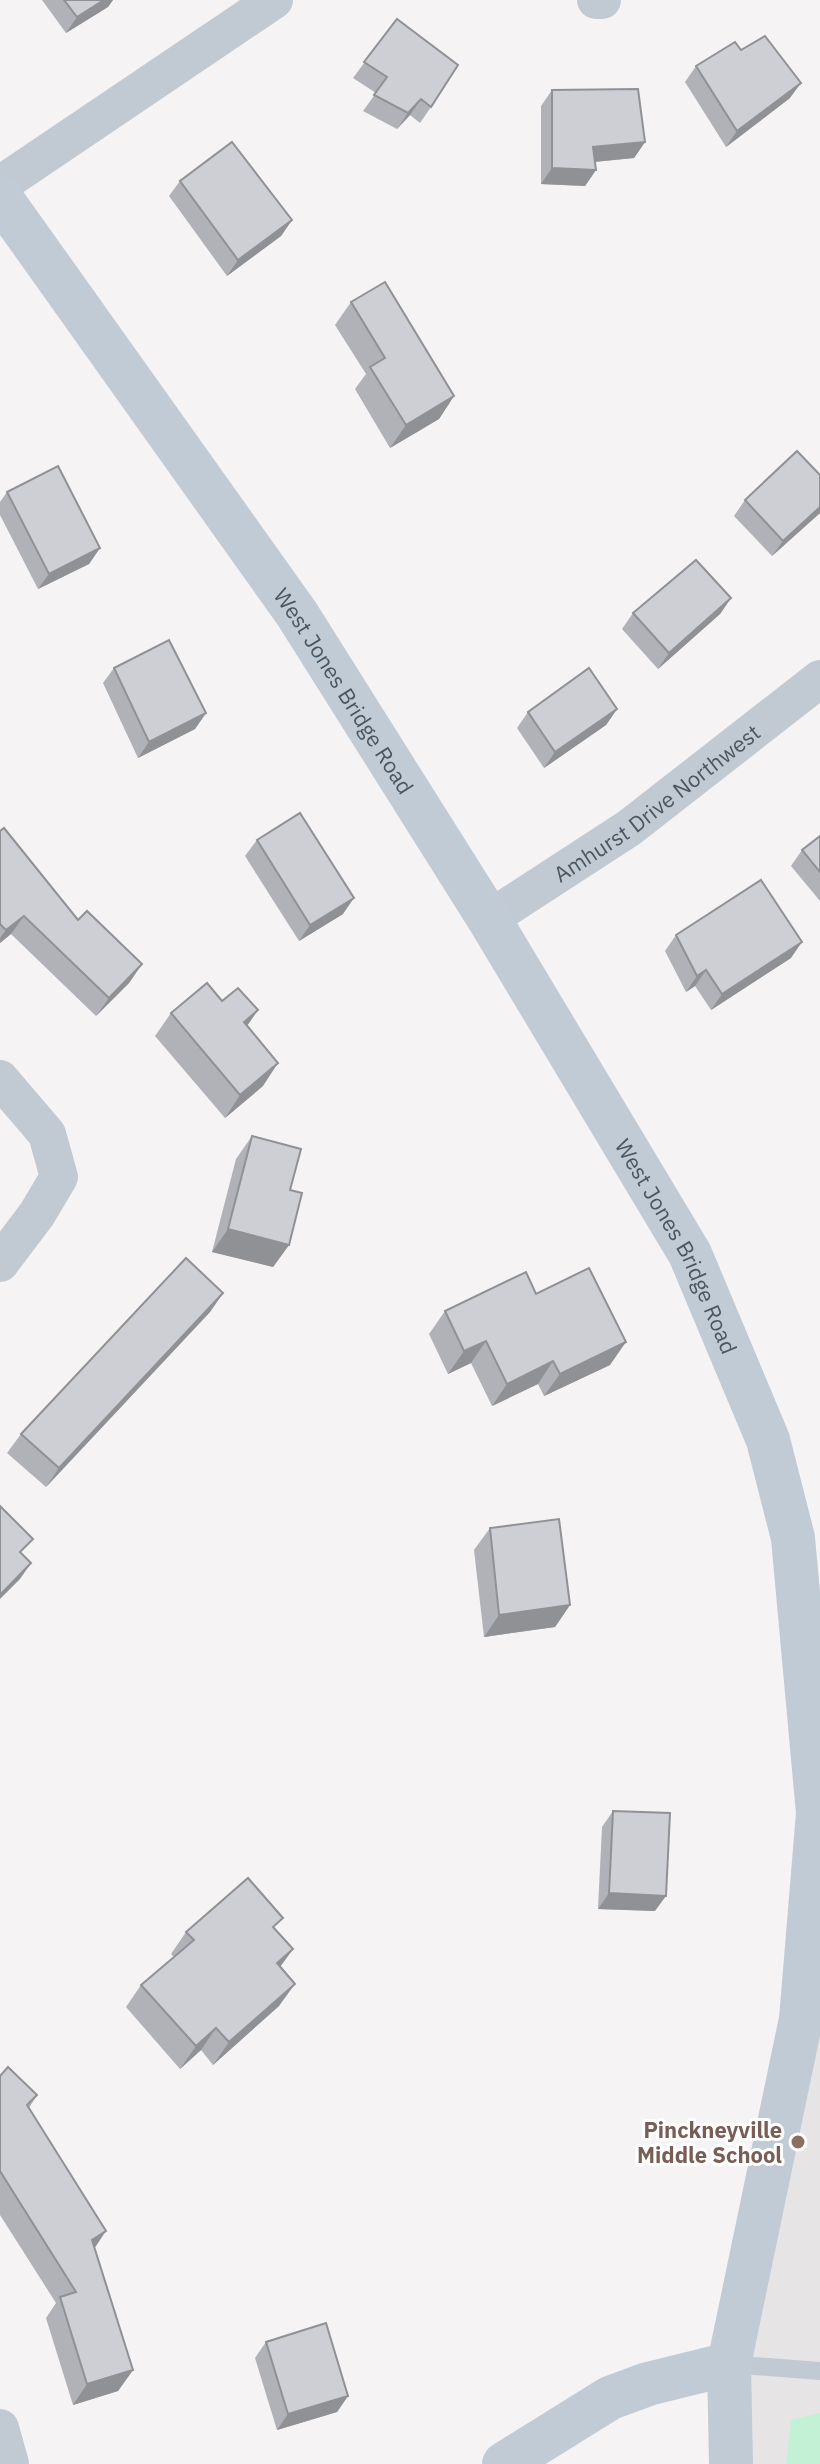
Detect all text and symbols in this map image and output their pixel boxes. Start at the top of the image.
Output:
street label: West Jones Bridge Road [268,582,421,799]
street label: Amhurst Drive Northwest [548,717,765,888]
street label: West Jones Bridge Road [609,1133,745,1358]
place label: Pinckneyville Middle School [637,2115,782,2169]
marker: Pinckneyville Middle School [789,2133,807,2151]

